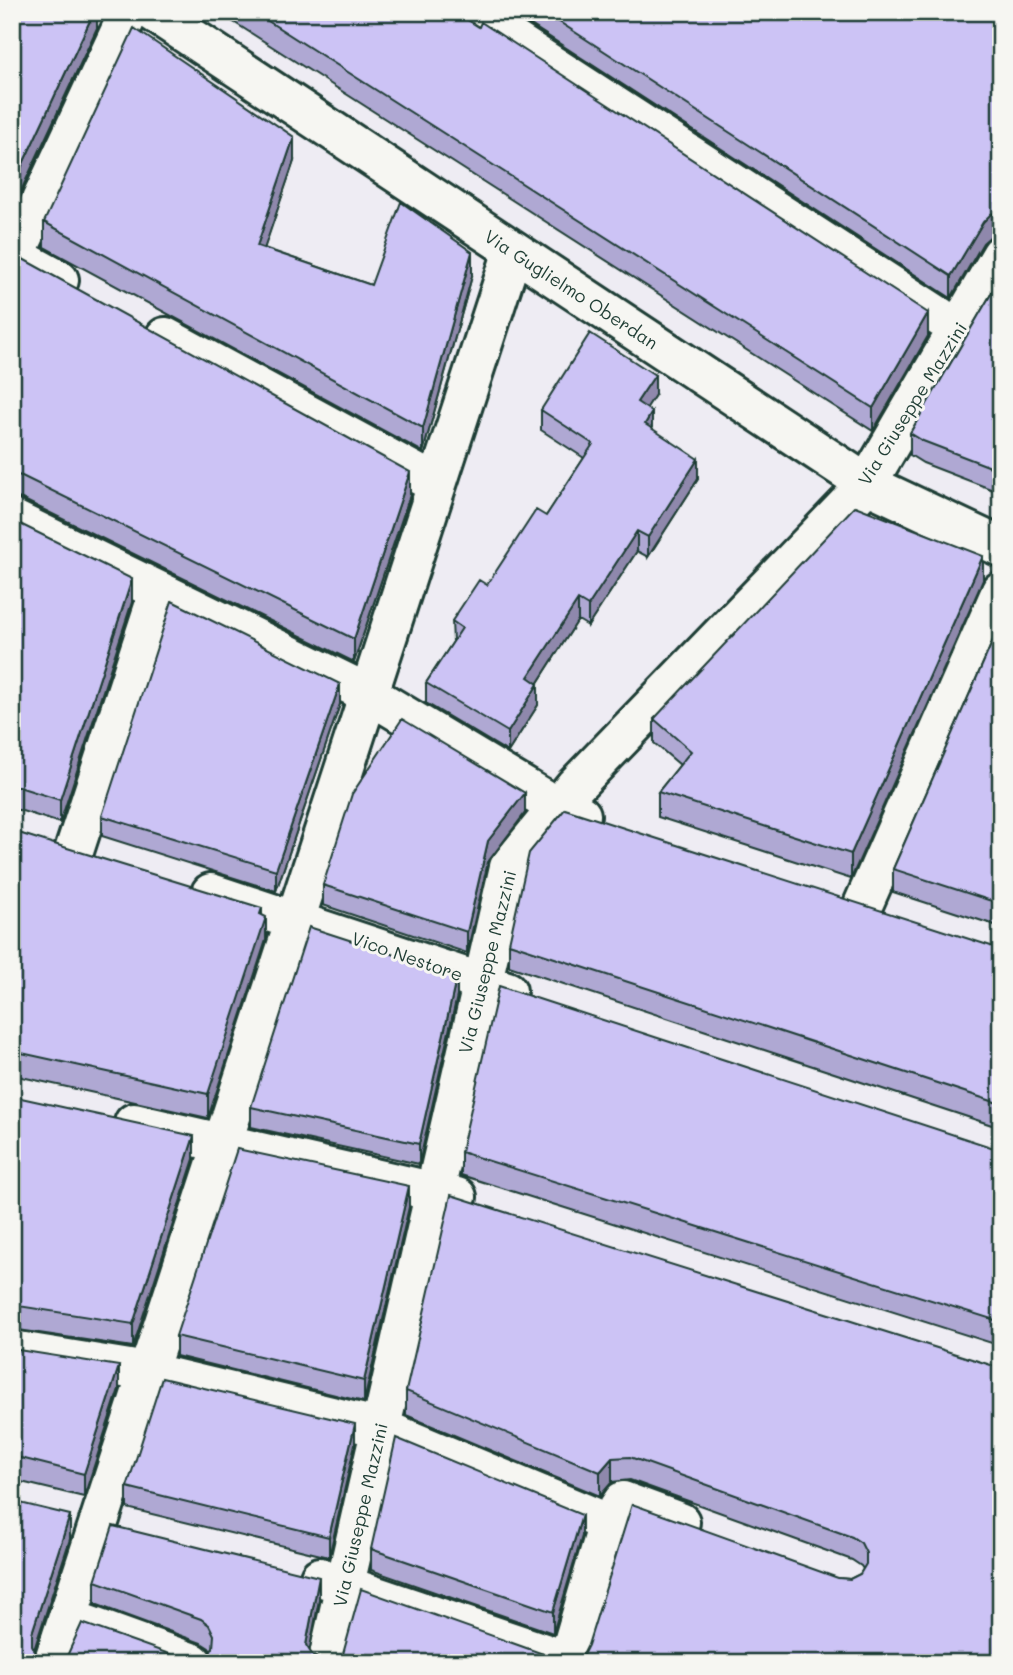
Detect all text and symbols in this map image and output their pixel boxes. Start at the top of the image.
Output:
street label: Via Guglielmo Oberdan [480,224,663,354]
street label: Via Giuseppe Mazzini [852,317,972,490]
street label: Via Giuseppe Mazzini [453,867,521,1056]
street label: Vico Nestore [349,926,466,986]
street label: Via Giuseppe Mazzini [327,1420,393,1609]

